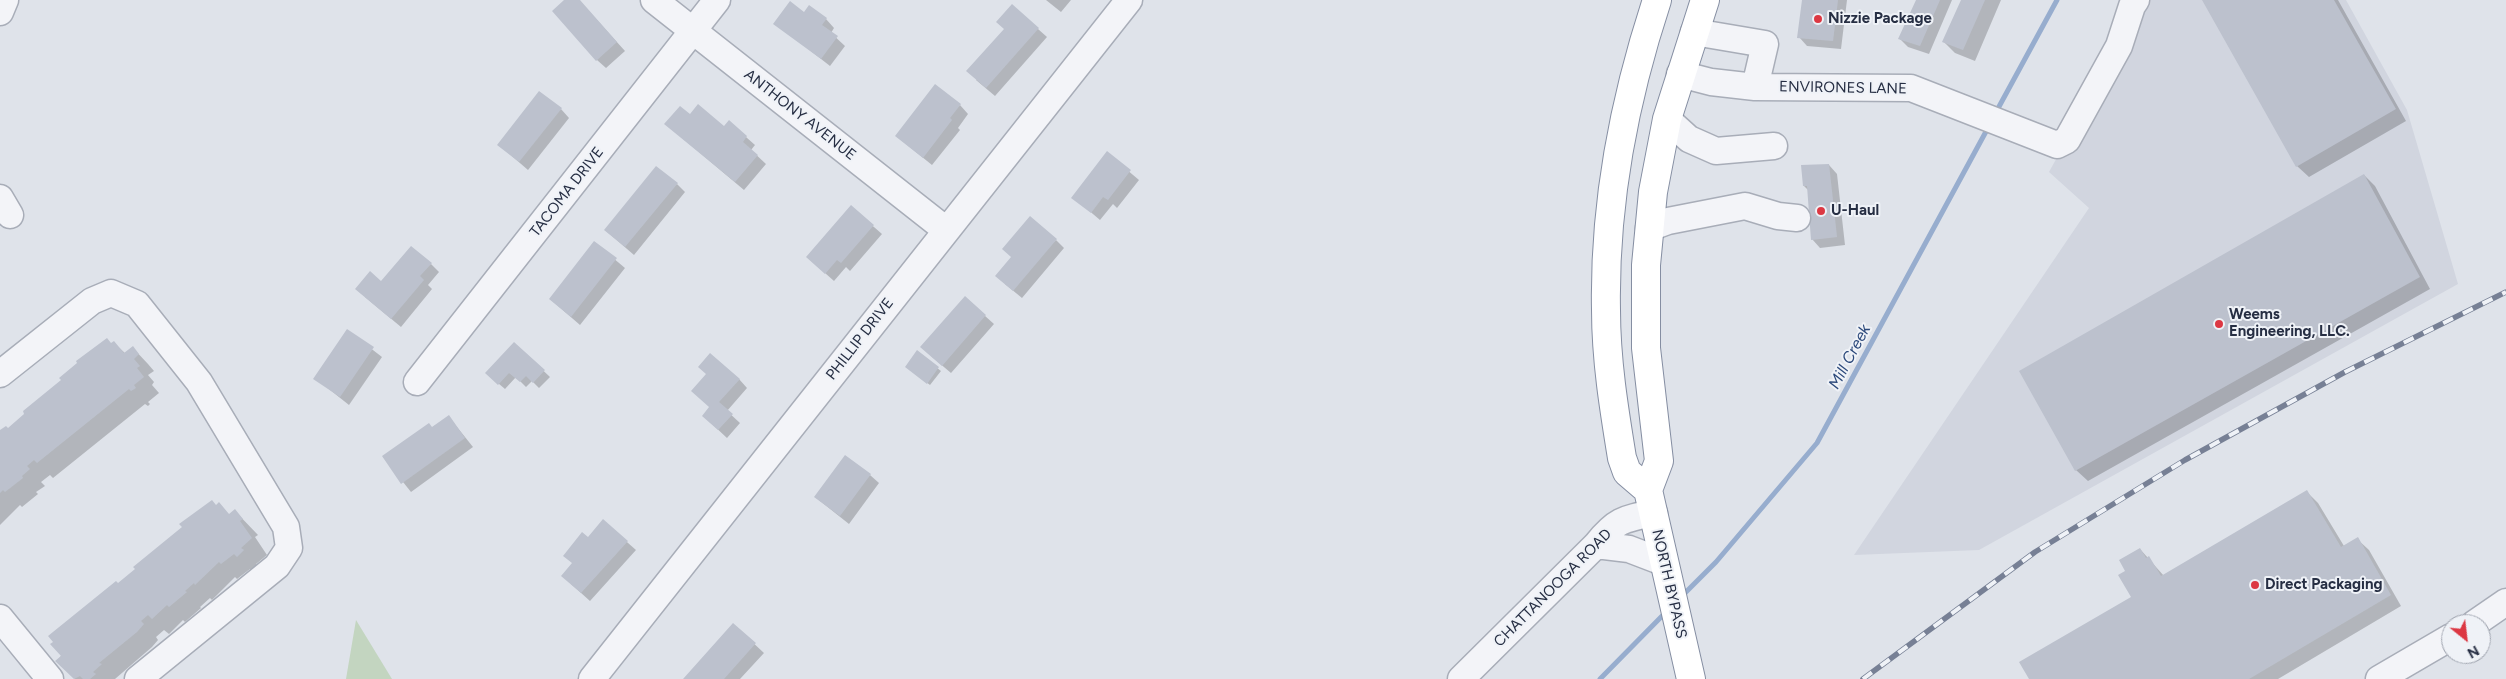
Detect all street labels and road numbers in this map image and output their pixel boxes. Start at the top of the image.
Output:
street label: ANTHONY AVENUE [740,66,860,164]
street label: ENVIRONES LANE [1779,78,1907,98]
street label: TACOMA DRIVE [526,143,608,241]
street label: PHILLIP DRIVE [822,294,898,384]
street label: CHATTANOOGA ROAD [1490,525,1616,651]
street label: NORTH BYPASS [1648,528,1690,640]

